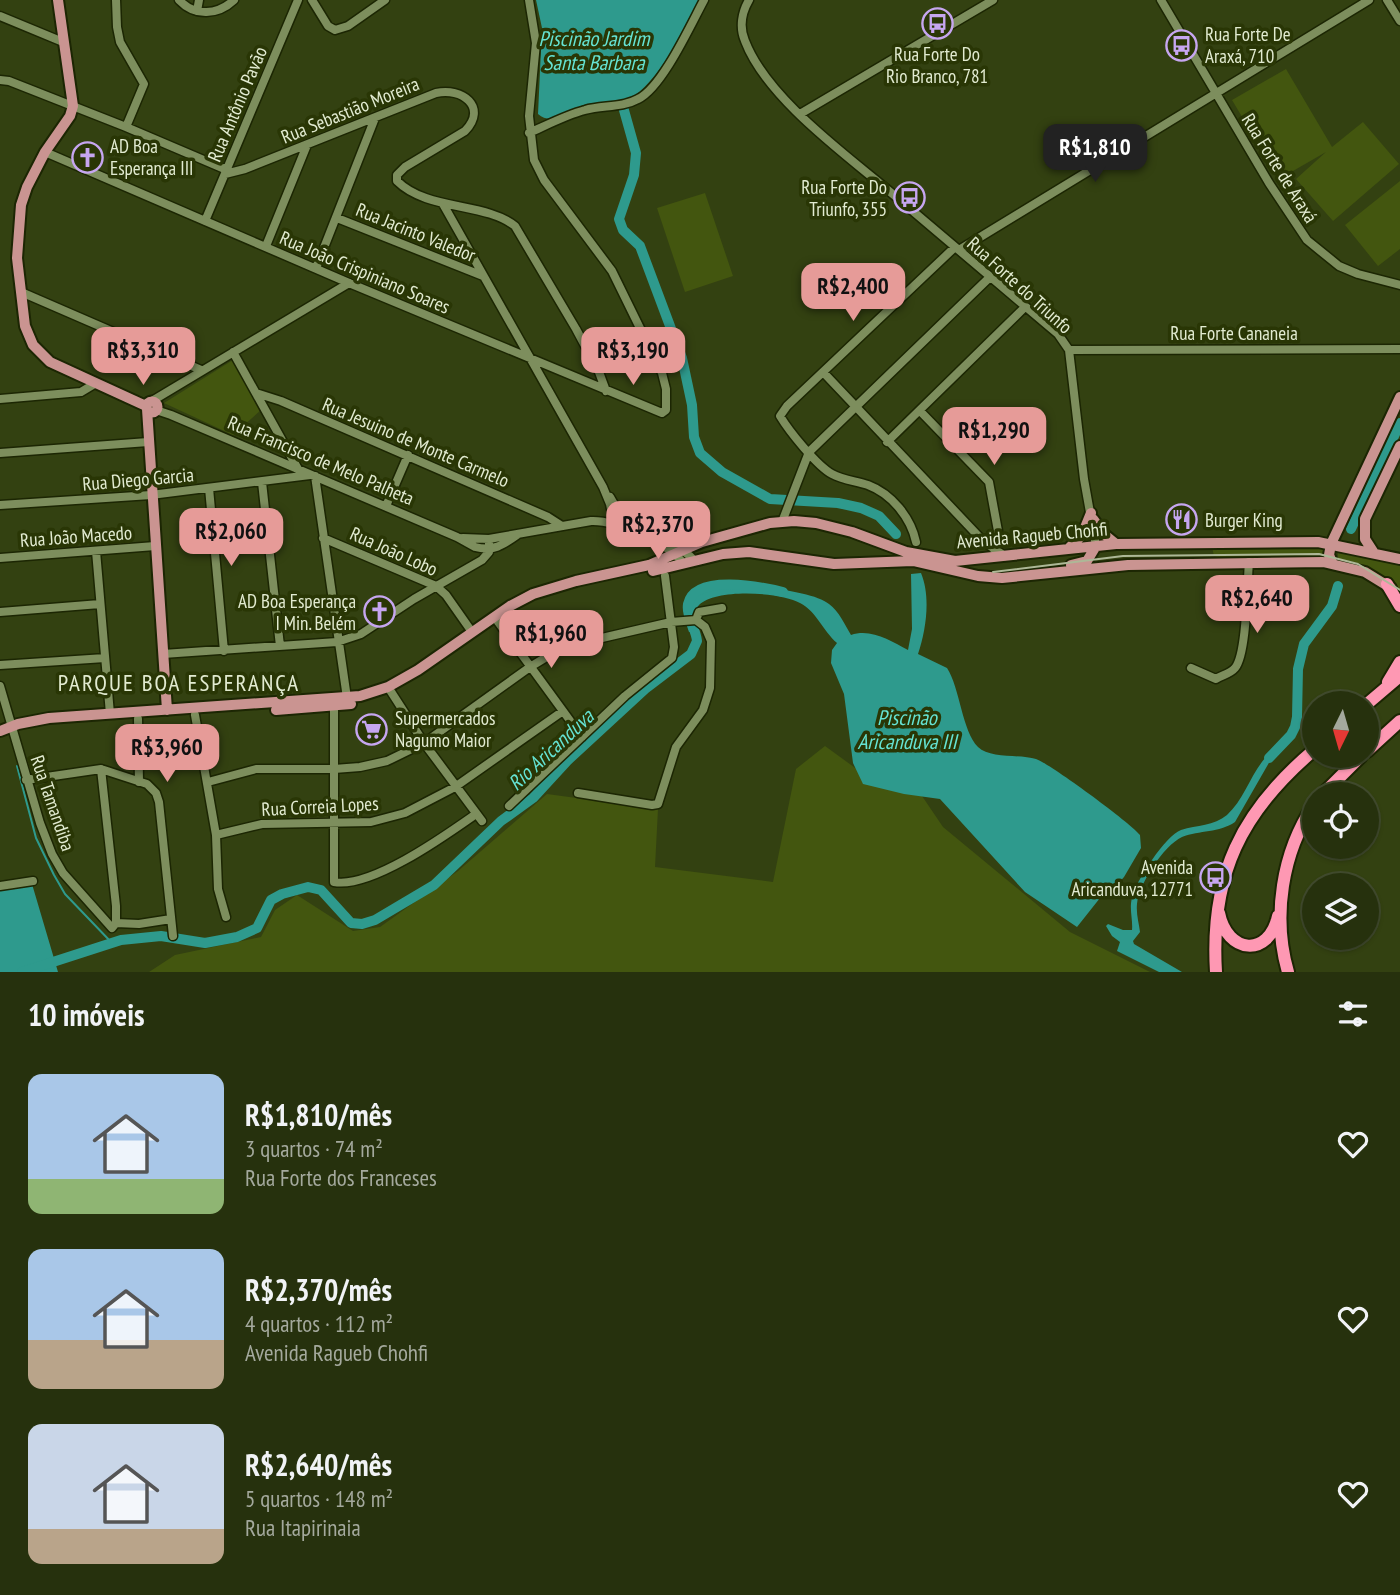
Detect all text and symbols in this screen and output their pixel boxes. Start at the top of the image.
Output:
bus stop icon: Rua Forte Do Rio Branco, 781 [920,6,954,40]
place label: Rua Forte De Araxá, 710 [1205,22,1291,68]
water label: Piscinão Jardim Santa Barbara [539,25,651,76]
bus stop icon: Rua Forte De Araxá, 710 [1165,28,1199,62]
place label: Rua Forte Do Rio Branco, 781 [886,42,988,88]
street label: Rua Antônio Pavão [202,43,272,165]
street label: Rua Sebastião Moreira [277,71,423,149]
street label: Rua Forte de Araxá [1237,109,1323,227]
pin: R$1,810 [1030,124,1160,184]
text: R$1,810 [1059,132,1131,161]
place label: AD Boa Esperança III [110,134,194,180]
church icon: AD Boa Esperança III [70,140,104,174]
place label: Rua Forte Do Triunfo, 355 [801,175,887,221]
bus stop icon: Rua Forte Do Triunfo, 355 [893,181,927,215]
street label: Rua Jacinto Valedor [353,197,480,267]
street label: Rua João Crispiniano Soares [276,225,454,319]
street label: Rua Forte do Triunfo [962,231,1078,339]
pin: R$2,400 [788,264,918,323]
text: R$2,400 [817,271,889,300]
street label: Rua Forte Cananeia [1170,321,1298,345]
pin: R$3,310 [78,328,208,387]
pin: R$3,190 [568,328,698,387]
text: R$3,310 [107,335,179,364]
text: R$3,190 [597,335,669,364]
street label: Rua Jesuino de Monte Carmelo [319,392,513,492]
pin: R$1,290 [929,407,1059,467]
street label: Rua Francisco de Melo Palheta [224,410,418,510]
text: R$1,290 [958,415,1030,444]
street label: Rua Diego Garcia [81,462,195,496]
pin: R$2,370 [593,502,723,561]
restaurant icon: Burger King [1165,503,1199,537]
pin: R$2,060 [166,508,296,568]
place label: Burger King [1205,508,1283,532]
text: R$2,370 [622,509,694,538]
text: R$2,060 [195,516,267,545]
street label: Avenida Ragueb Chohfi [956,516,1108,554]
street label: Rua João Macedo [19,520,133,552]
street label: Rua João Lobo [346,521,442,581]
pin: R$2,640 [1192,576,1322,635]
text: R$2,640 [1221,583,1293,612]
place label: AD Boa Esperança I Min. Belém [238,589,356,635]
church icon: AD Boa Esperança I Min. Belém [362,595,396,629]
pin: R$1,960 [486,610,616,670]
text: R$1,960 [515,618,587,647]
district label: PARQUE BOA ESPERANÇA [58,668,300,697]
north arrow [1302,691,1379,768]
map controls [1302,691,1379,950]
water label: Rio Aricanduva [502,702,600,796]
water label: Piscinão Aricanduva III [857,704,959,755]
place label: Supermercados Nagumo Maior [395,706,495,752]
supermarket icon: Supermercados Nagumo Maior [355,712,389,746]
pin: R$3,960 [102,724,232,784]
text: R$3,960 [131,732,203,761]
street label: Rua Tamandiba [25,752,81,854]
button: locate [1302,782,1379,859]
street label: Rua Correia Lopes [261,791,379,821]
place label: Avenida Aricanduva, 12771 [1071,855,1193,901]
bus stop icon: Avenida Aricanduva, 12771 [1199,861,1233,895]
button: layers [1302,873,1379,950]
text: 10 imóveis [28,995,144,1034]
icon: filters [1334,995,1372,1033]
text: R$1,810/mês [245,1095,392,1134]
icon: home [84,1102,168,1186]
icon: heart [1334,1125,1372,1163]
text: 3 quartos · 74 m² [245,1134,383,1163]
text: Rua Forte dos Franceses [245,1163,437,1192]
text: R$2,370/mês [245,1270,392,1309]
icon: home [84,1277,168,1361]
icon: heart [1334,1300,1372,1338]
text: 4 quartos · 112 m² [245,1309,393,1338]
text: Avenida Ragueb Chohfi [245,1338,428,1367]
text: R$2,640/mês [245,1445,392,1484]
icon: home [84,1452,168,1536]
icon: heart [1334,1475,1372,1513]
text: 5 quartos · 148 m² [245,1484,393,1513]
text: Rua Itapirinaia [245,1513,361,1542]

